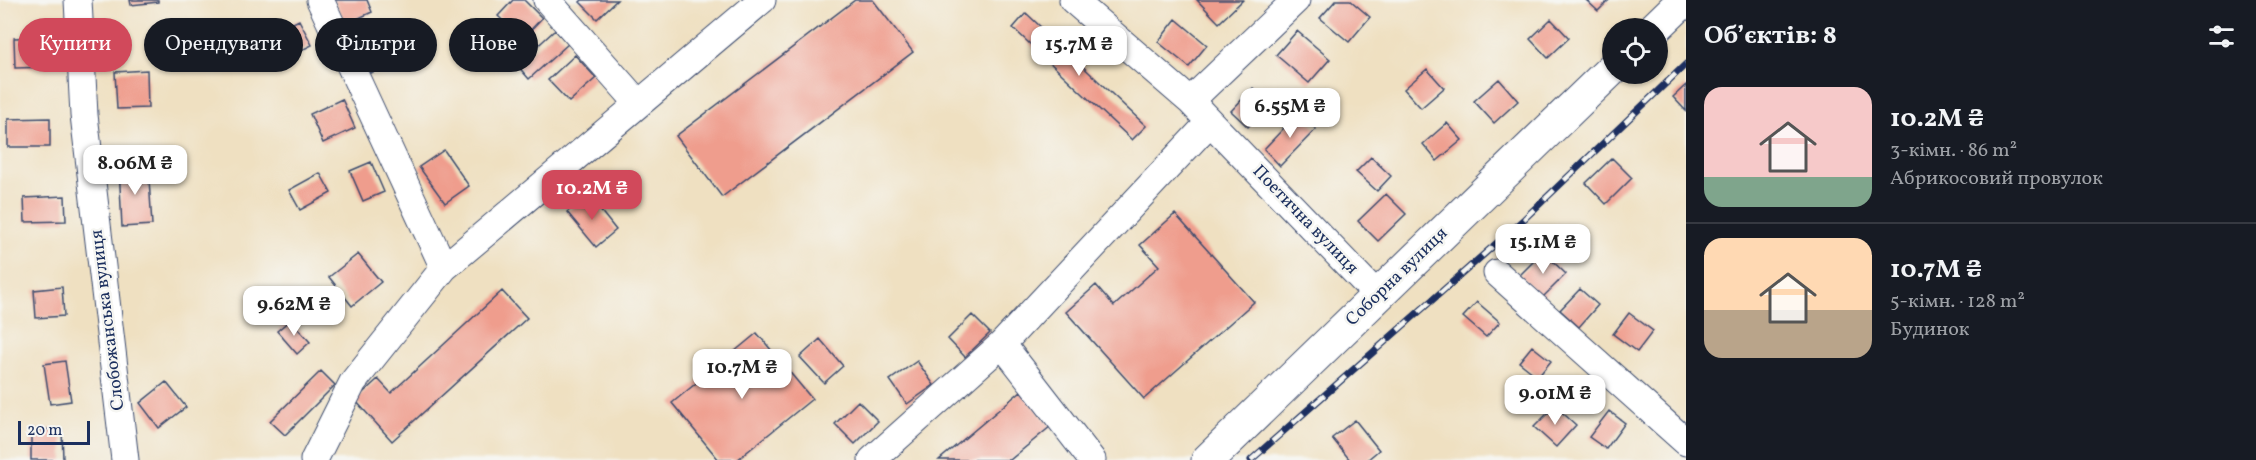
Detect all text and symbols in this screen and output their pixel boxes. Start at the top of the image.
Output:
chip: Купити [18,18,132,72]
chip: Орендувати [144,18,303,72]
chip: Фільтри [315,18,437,72]
chip: Нове [449,18,538,72]
map controls [1602,18,1668,84]
button: locate [1602,18,1668,84]
text: Об’єктів: 8 [1704,18,1837,54]
icon: filters [2205,20,2238,53]
pin: 15.7M ₴ [1024,26,1134,77]
text: 15.7M ₴ [1045,31,1113,59]
pin: 6.55M ₴ [1235,88,1345,139]
text: 6.55M ₴ [1254,93,1326,121]
text: 10.2M ₴ [1890,101,1984,137]
icon: home [1752,111,1824,183]
text: 3-кімн. · 86 m² [1890,137,2017,165]
pin: 8.06M ₴ [80,145,190,196]
text: 8.06M ₴ [97,150,173,178]
street label: Поетична вулиця [1246,160,1364,280]
text: Абрикосовий провулок [1890,165,2103,193]
pin: 10.2M ₴ [537,170,647,221]
text: 10.2M ₴ [556,175,628,203]
street label: Соборна вулиця [1340,222,1454,332]
pin: 15.1M ₴ [1488,224,1598,275]
street label: Слобожанська вулиця [85,228,131,412]
text: 15.1M ₴ [1509,229,1577,257]
text: 10.7M ₴ [1890,252,1982,288]
icon: home [1752,262,1824,334]
pin: 9.62M ₴ [239,286,349,337]
text: 5-кімн. · 128 m² [1890,288,2025,316]
text: 9.62M ₴ [257,291,331,319]
text: Будинок [1890,316,1970,344]
pin: 10.7M ₴ [687,349,797,400]
text: 10.7M ₴ [707,354,777,382]
pin: 9.01M ₴ [1500,375,1610,426]
text: 9.01M ₴ [1519,380,1591,408]
scale bar [18,418,90,446]
text: 20 m [27,420,62,442]

